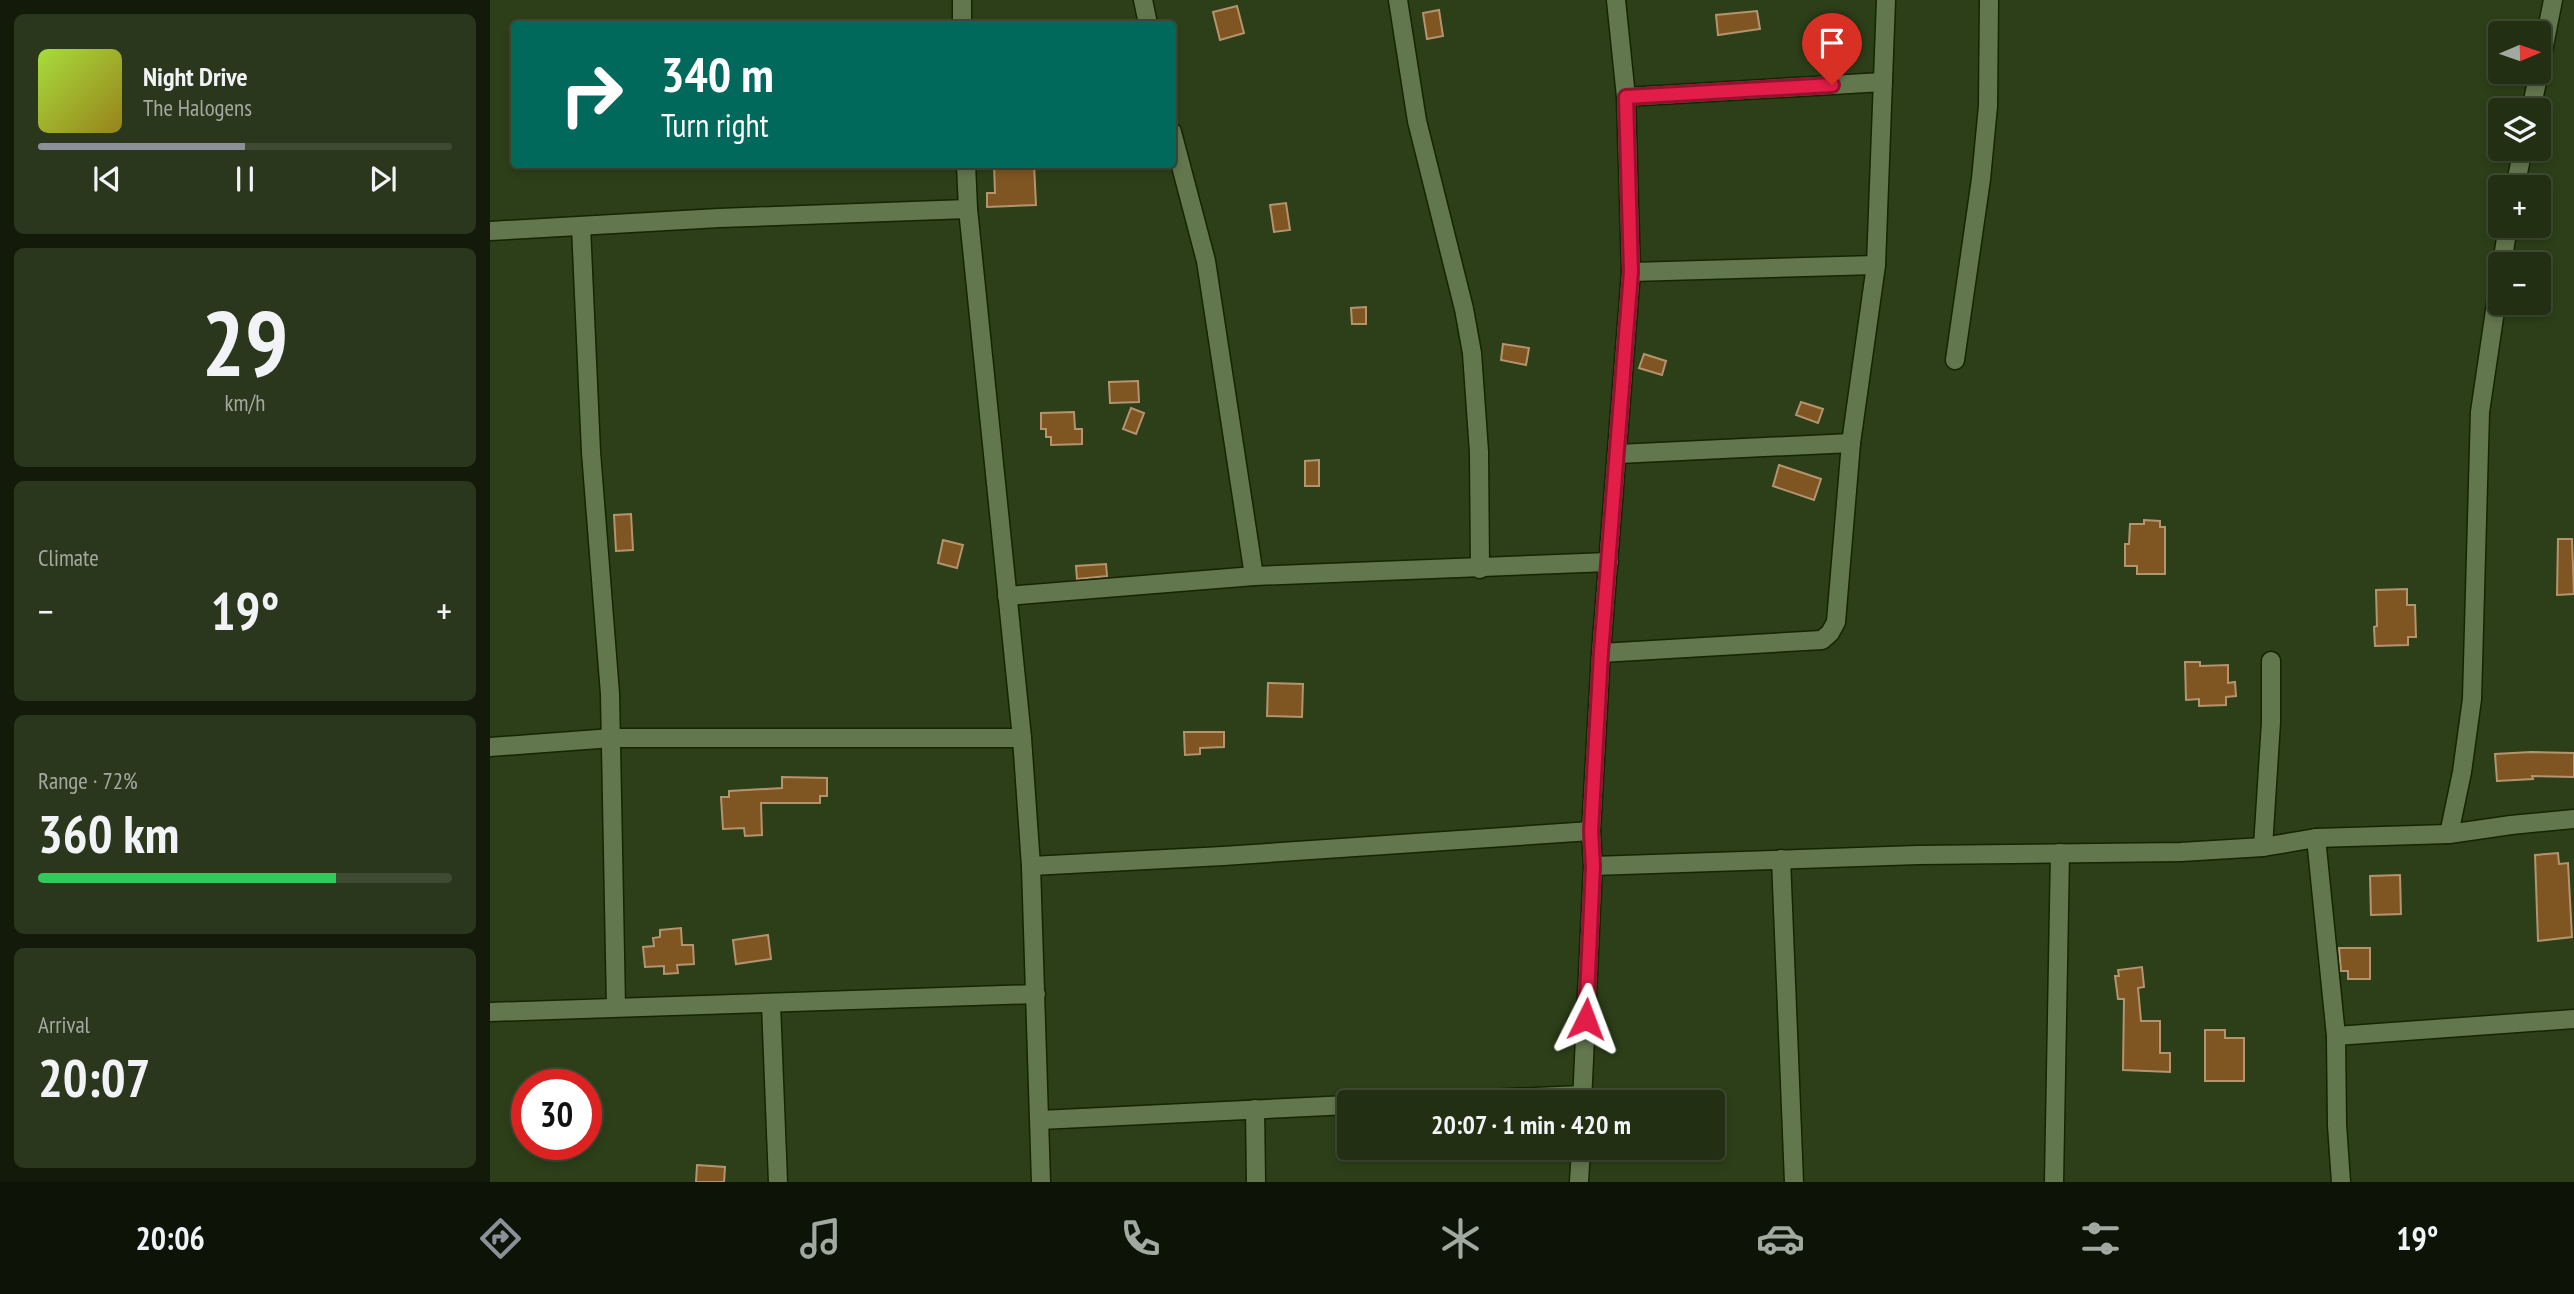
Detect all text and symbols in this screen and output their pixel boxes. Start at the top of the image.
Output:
pin [1802,13,1862,85]
north arrow [2488,21,2552,84]
map controls [2488,21,2551,315]
icon: arrive [1813,24,1851,62]
text: 340 m [661,42,774,106]
icon: right [546,49,637,140]
text: Night Drive [143,60,248,93]
text: The Halogens [143,93,252,122]
button: layers [2488,98,2551,161]
text: Turn right [661,104,769,146]
icon: previous [88,160,126,198]
icon: pause [226,160,264,198]
icon: next [364,160,402,198]
button: + [2488,175,2551,238]
button: − [2488,252,2551,315]
text: 29 [202,283,289,401]
text: km/h [225,388,265,417]
text: Climate [38,543,99,572]
text: 19° [211,577,279,644]
text: − [38,586,54,635]
text: + [436,586,452,635]
text: Range · 72% [38,766,138,795]
text: 360 km [38,800,179,867]
position arrow [1549,982,1623,1056]
text: Arrival [38,1010,90,1039]
text: 20:07 [38,1044,150,1111]
speed limit sign: 30 [511,1069,602,1160]
text: 20:07 · 1 min · 420 m [1431,1108,1631,1141]
icon: directions [476,1214,525,1263]
icon: music [796,1214,845,1263]
icon: phone [1116,1214,1165,1263]
icon: climate [1436,1214,1485,1263]
icon: car [1756,1214,1805,1263]
icon: filters [2076,1214,2125,1263]
text: 20:06 [136,1217,205,1259]
text: 19° [2396,1217,2438,1259]

